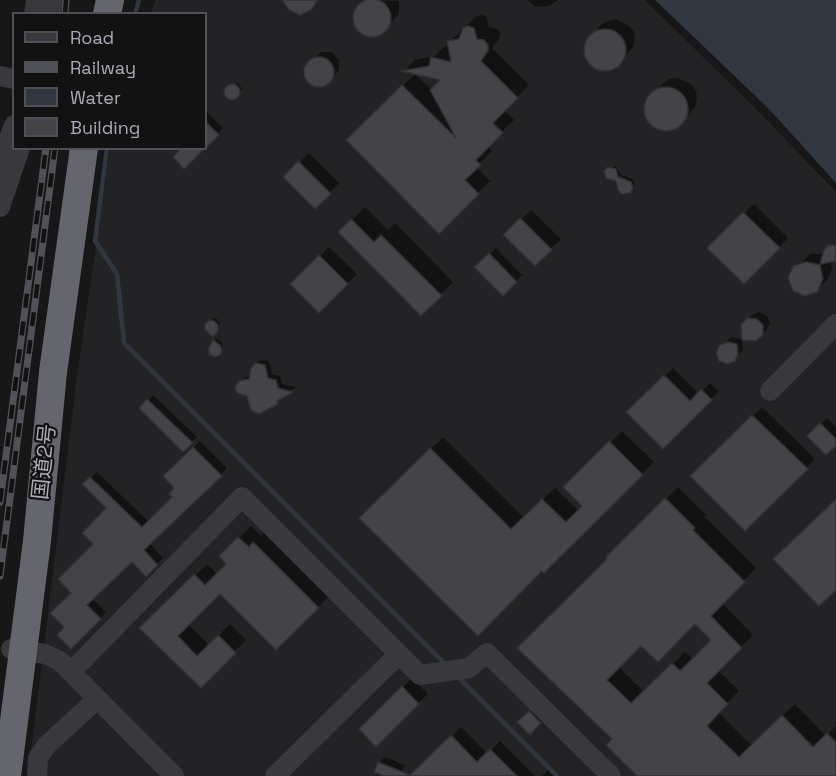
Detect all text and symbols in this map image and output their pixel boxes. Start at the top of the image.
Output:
legend [12,12,207,150]
text: Road [70,26,114,49]
text: Railway [70,56,136,79]
text: Water [70,86,121,109]
text: Building [70,116,140,139]
street label: 国道2号 [29,423,61,501]

